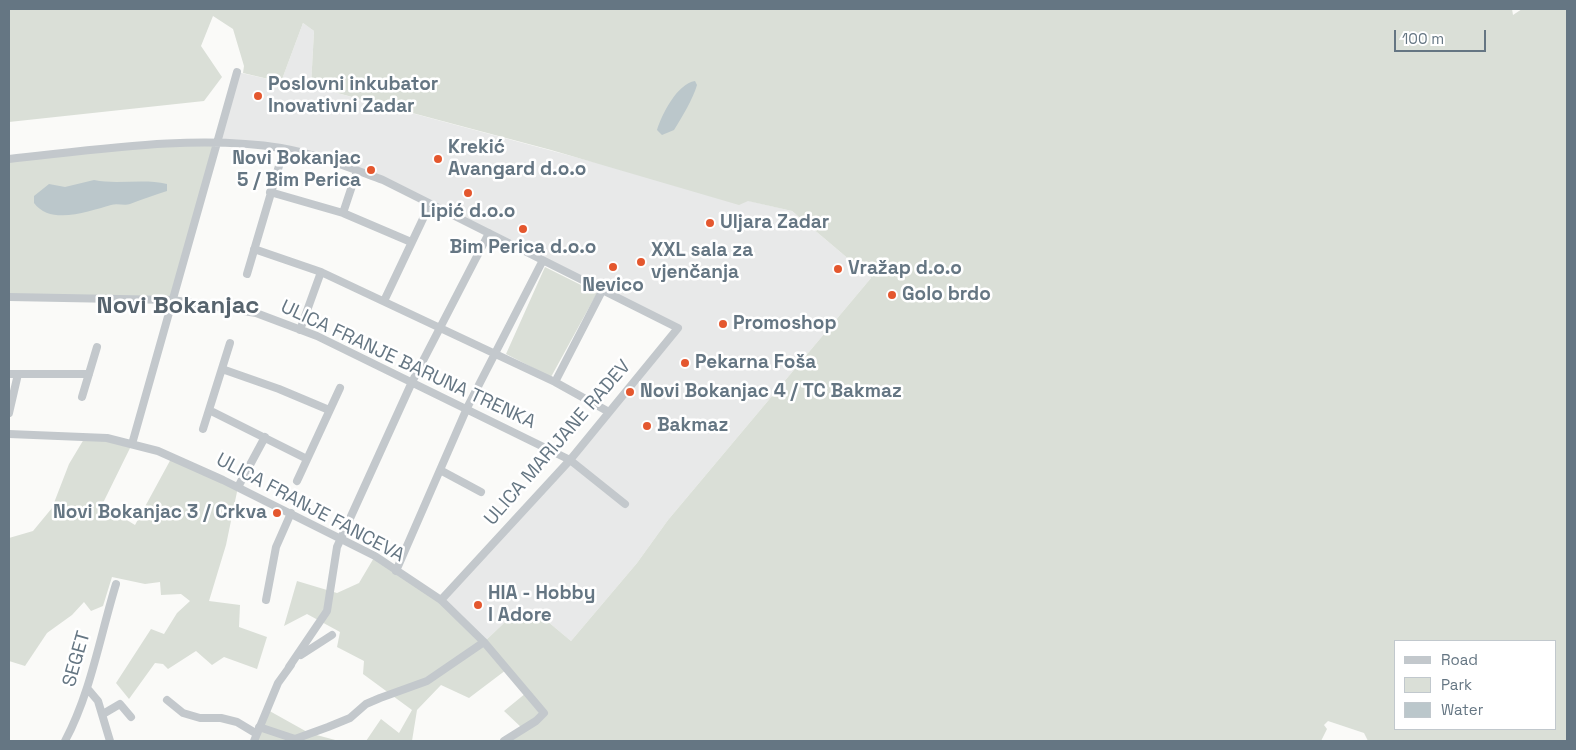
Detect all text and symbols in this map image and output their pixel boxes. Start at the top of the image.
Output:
scale bar [1396,20,1488,52]
text: 100 m [1402,29,1444,48]
place label: Poslovni inkubator Inovativni Zadar [268,74,438,118]
marker: Poslovni inkubator Inovativni Zadar [252,90,264,102]
place label: Krekić Avangard d.o.o [448,137,586,181]
place label: Novi Bokanjac 5 / Bim Perica [232,148,361,192]
marker: Krekić Avangard d.o.o [432,153,444,165]
marker: Novi Bokanjac 5 / Bim Perica [365,164,377,176]
marker: Lipić d.o.o [462,187,474,199]
place label: Lipić d.o.o [421,201,515,223]
place label: Uljara Zadar [720,212,829,234]
marker: Uljara Zadar [704,217,716,229]
marker: Bim Perica d.o.o [517,223,529,235]
place label: Bim Perica d.o.o [450,237,596,259]
place label: XXL sala za vjenčanja [651,240,753,284]
marker: XXL sala za vjenčanja [635,256,647,268]
place label: Vražap d.o.o [848,258,962,280]
marker: Nevico [607,261,619,273]
marker: Vražap d.o.o [832,263,844,275]
place label: Nevico [582,275,644,297]
place label: Golo brdo [902,284,991,306]
marker: Golo brdo [886,289,898,301]
district label: Novi Bokanjac [97,292,259,320]
street label: ULICA FRANJE BARUNA TRENKA [277,296,539,434]
place label: Promoshop [733,313,837,335]
marker: Promoshop [717,318,729,330]
place label: Pekarna Foša [695,352,816,374]
street label: ULICA MARIJANE RADEV [480,356,636,530]
marker: Pekarna Foša [679,357,691,369]
place label: Novi Bokanjac 4 / TC Bakmaz [640,381,902,403]
marker: Novi Bokanjac 4 / TC Bakmaz [624,386,636,398]
place label: Bakmaz [657,415,728,437]
marker: Bakmaz [641,420,653,432]
street label: ULICA FRANJE FANCEVA [212,449,408,567]
place label: Novi Bokanjac 3 / Crkva [53,502,267,524]
marker: Novi Bokanjac 3 / Crkva [271,507,283,519]
place label: HIA - Hobby I Adore [488,583,595,627]
marker: HIA - Hobby I Adore [472,599,484,611]
street label: SEGET [58,629,96,689]
legend [1394,640,1556,730]
text: Road [1441,650,1478,669]
text: Park [1441,675,1472,694]
text: Water [1441,700,1483,719]

